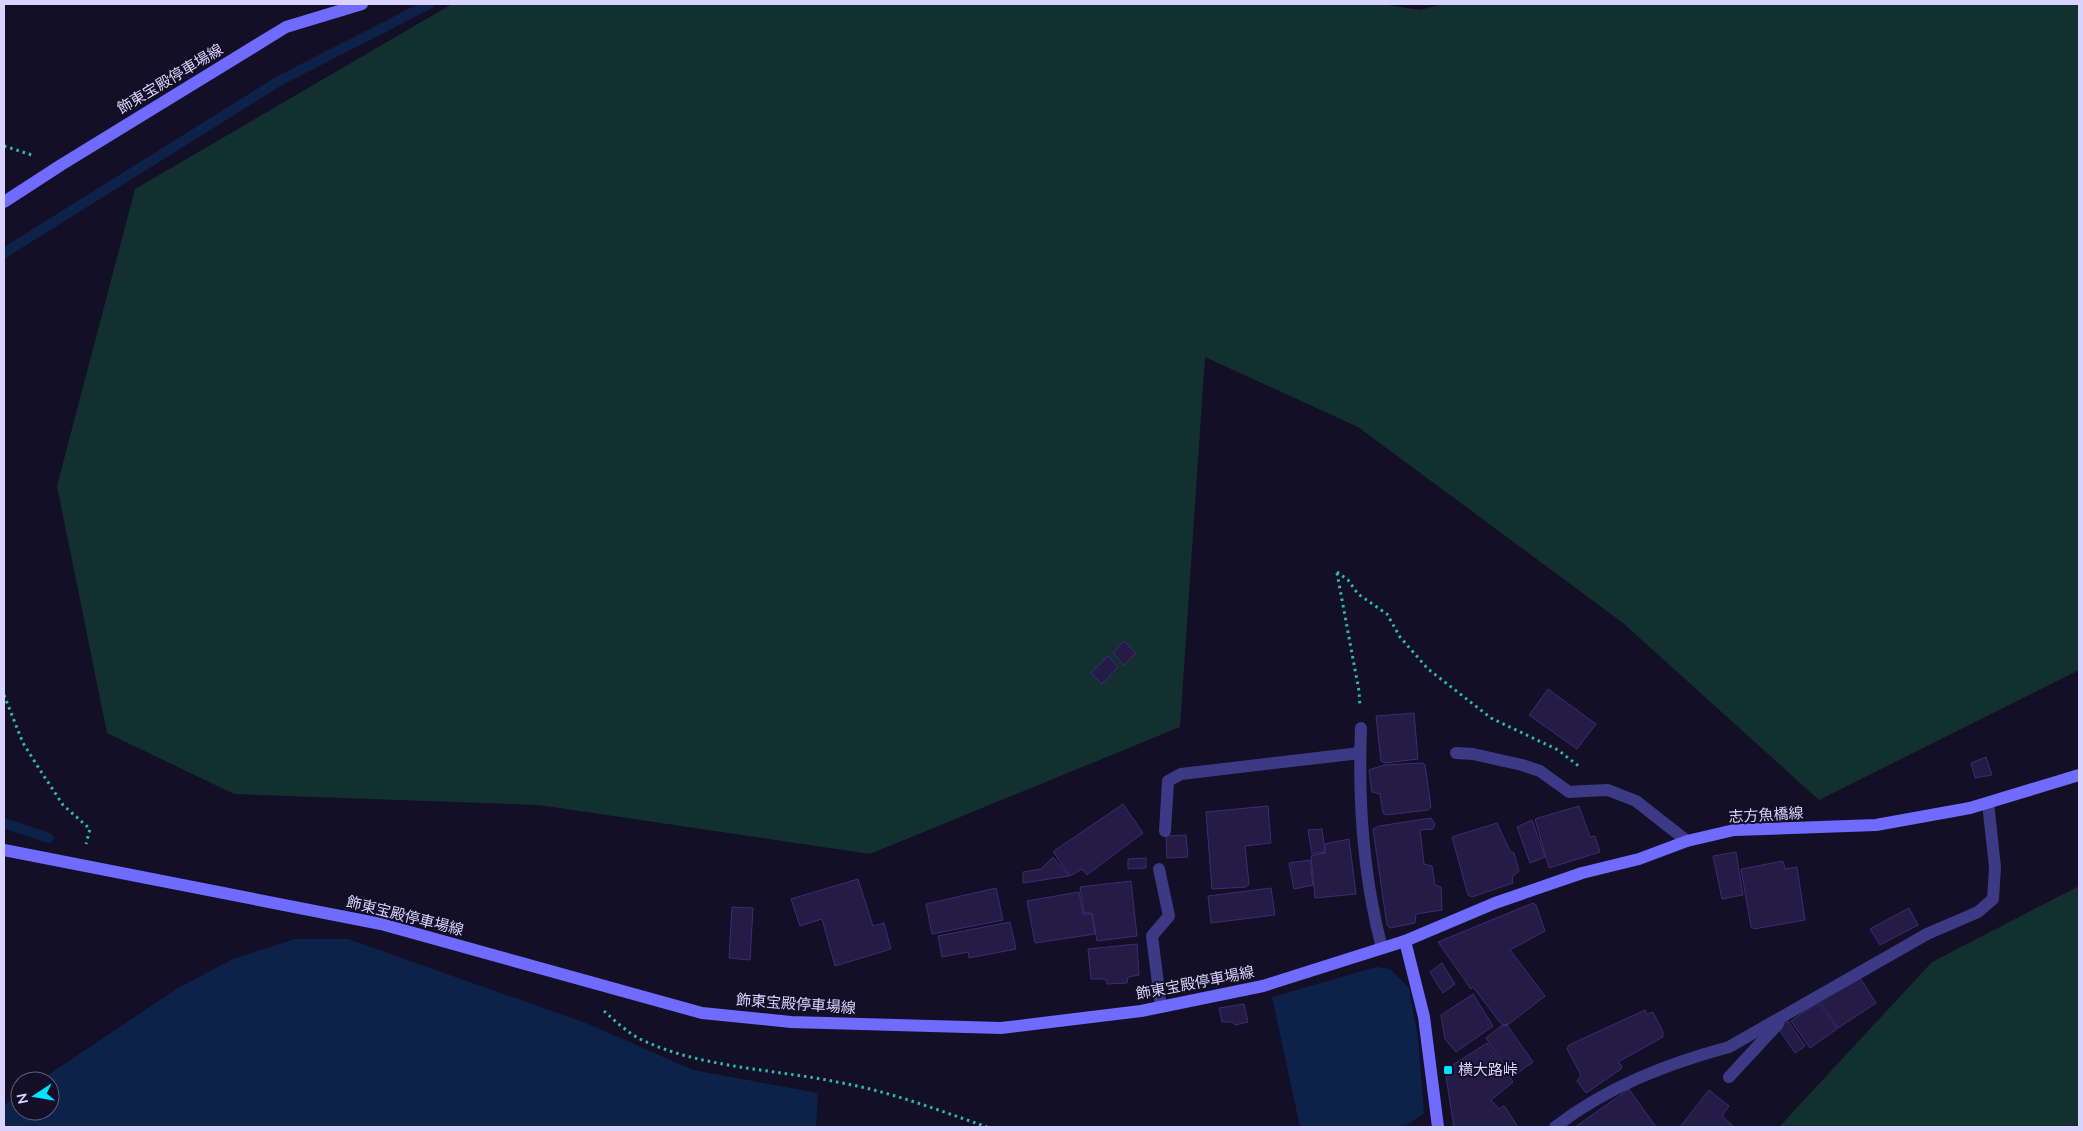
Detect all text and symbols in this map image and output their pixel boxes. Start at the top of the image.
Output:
street label: 飾東宝殿停車場線 [113,40,227,118]
street label: 志方魚橋線 [1728,803,1804,827]
street label: 飾東宝殿停車場線 [344,892,466,940]
street label: 飾東宝殿停車場線 [1134,962,1256,1004]
street label: 飾東宝殿停車場線 [735,990,857,1018]
place label: 横大路峠 [1458,1060,1518,1080]
marker: 横大路峠 [1442,1064,1454,1076]
north arrow [10,1071,60,1121]
text: N [12,1091,33,1106]

